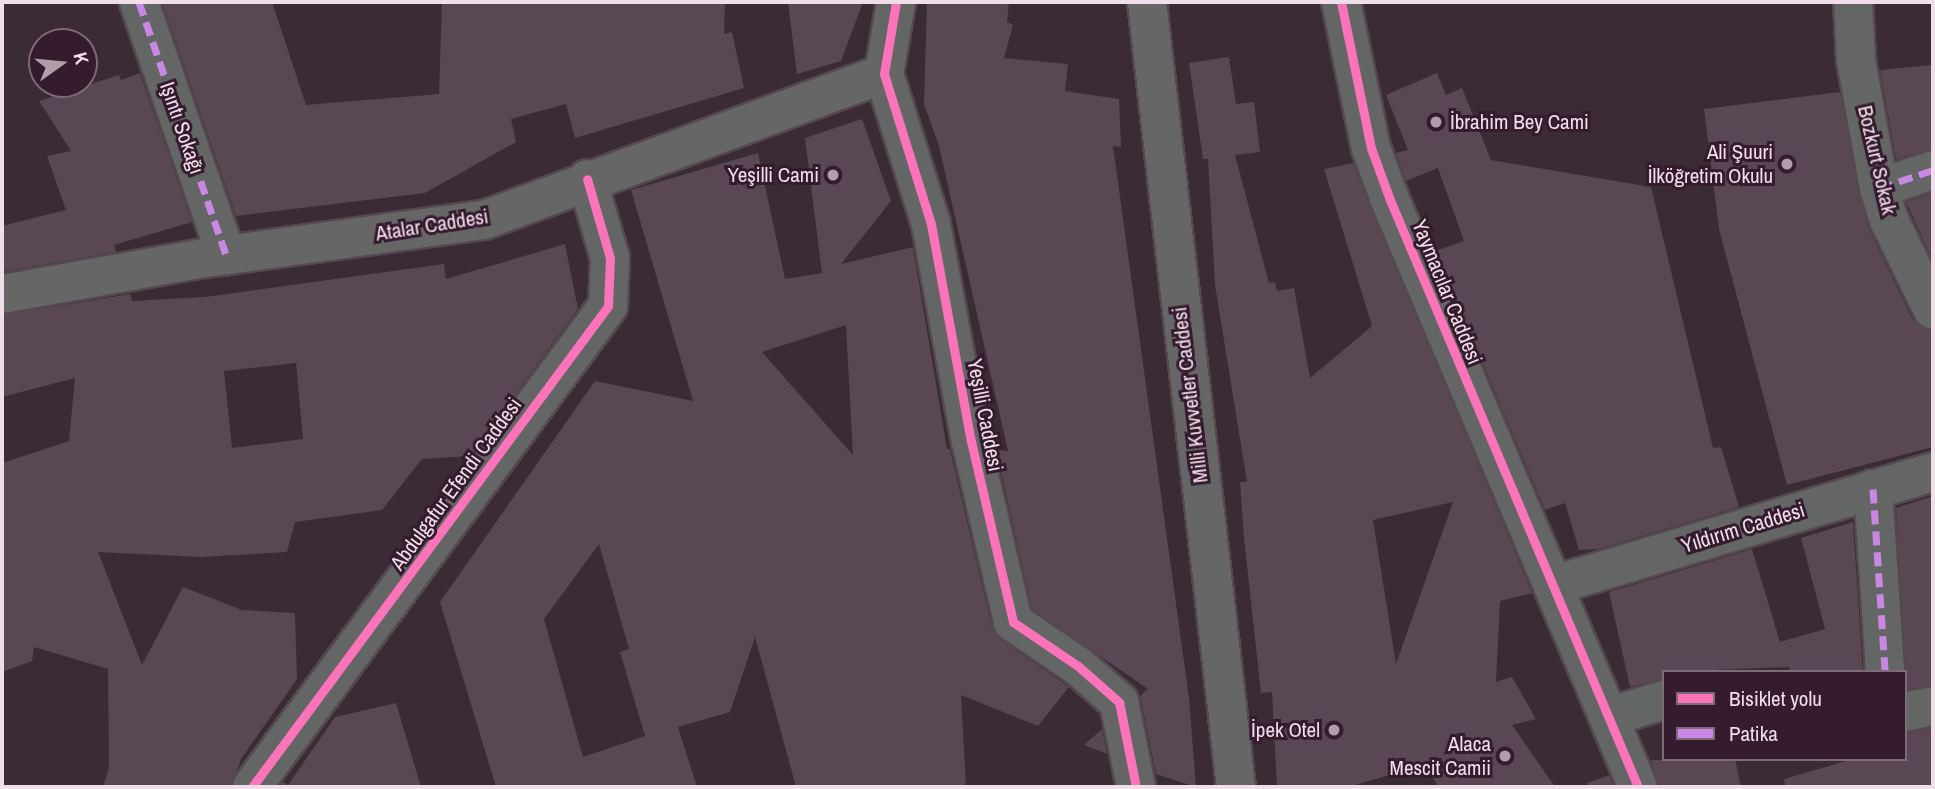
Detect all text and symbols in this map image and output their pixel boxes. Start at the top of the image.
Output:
north arrow [28,28,98,98]
text: K [67,49,95,67]
street label: Işıntı Sokağı [155,79,209,177]
street label: Bozkurt Sokak [1852,103,1902,217]
place label: İbrahim Bey Cami [1450,109,1589,135]
marker: İbrahim Bey Cami [1428,114,1444,130]
place label: Ali Şuuri İlköğretim Okulu [1648,139,1773,189]
marker: Ali Şuuri İlköğretim Okulu [1779,156,1795,172]
place label: Yeşilli Cami [728,162,819,188]
marker: Yeşilli Cami [825,167,841,183]
street label: Atalar Caddesi [374,204,490,246]
street label: Yaymacılar Caddesi [1407,216,1487,368]
street label: Milli Kuvvetler Caddesi [1167,306,1213,484]
street label: Yeşilli Caddesi [962,356,1008,474]
street label: Abdulgafur Efendi Caddesi [385,393,527,575]
street label: Yıldırım Caddesi [1678,497,1808,559]
legend [1662,670,1907,761]
text: Bisiklet yolu [1729,684,1822,713]
place label: İpek Otel [1251,717,1320,743]
text: Patika [1729,719,1778,748]
marker: İpek Otel [1326,722,1342,738]
place label: Alaca Mescit Camii [1390,731,1491,781]
marker: Alaca Mescit Camii [1497,748,1513,764]

